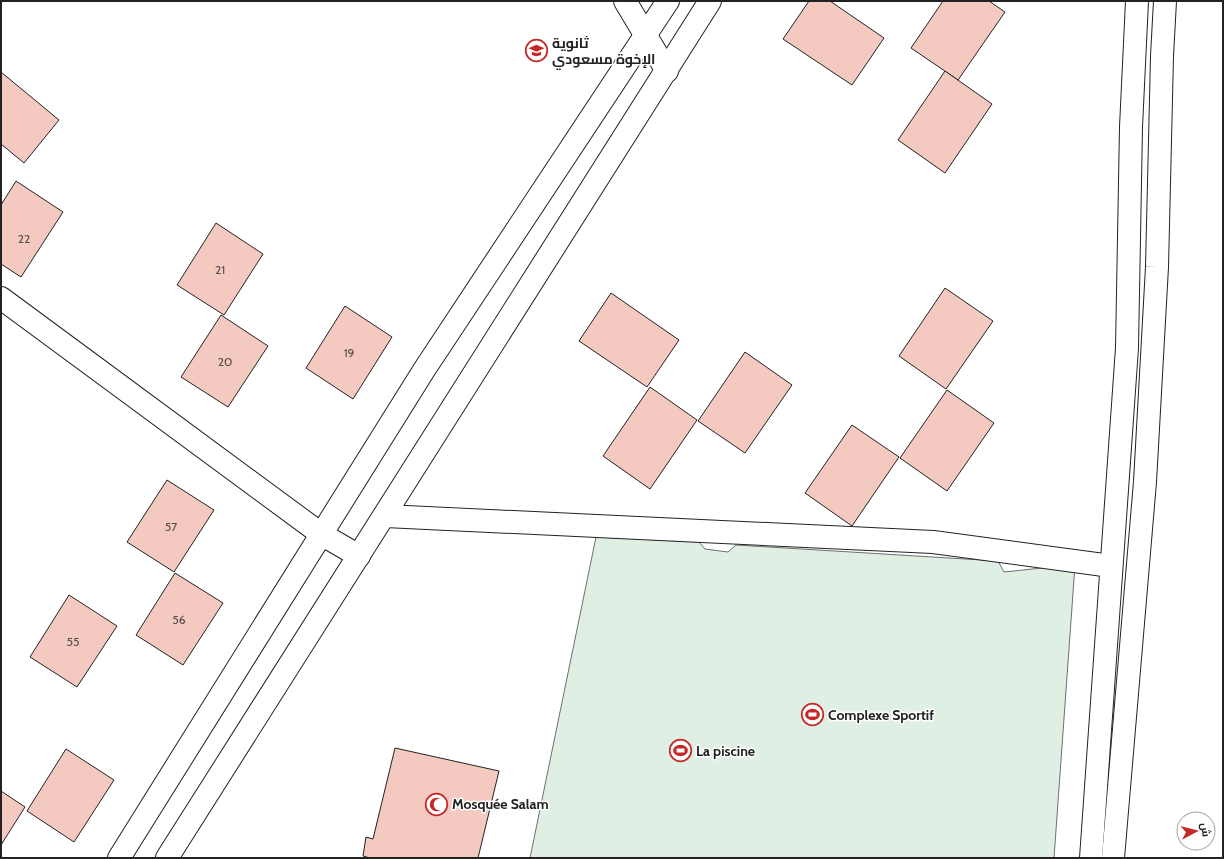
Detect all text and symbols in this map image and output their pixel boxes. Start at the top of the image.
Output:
place label: ثانوية الإخوة مسعودي [552,34,656,70]
school or university icon: ثانوية الإخوة مسعودي [523,38,549,64]
house number: 22 [18,231,30,246]
house number: 21 [215,262,225,277]
house number: 19 [344,345,355,360]
house number: 20 [218,354,232,369]
house number: 57 [165,519,177,534]
house number: 56 [172,612,186,627]
house number: 55 [67,634,79,649]
sports icon: Complexe Sportif [799,702,825,728]
place label: Complexe Sportif [828,706,934,724]
sports icon: La piscine [668,738,694,764]
place label: La piscine [696,742,755,760]
mosque icon: Mosquée Salam [423,791,449,817]
place label: Mosquée Salam [452,795,549,813]
north arrow [1176,811,1216,851]
text: ش [1198,822,1214,838]

